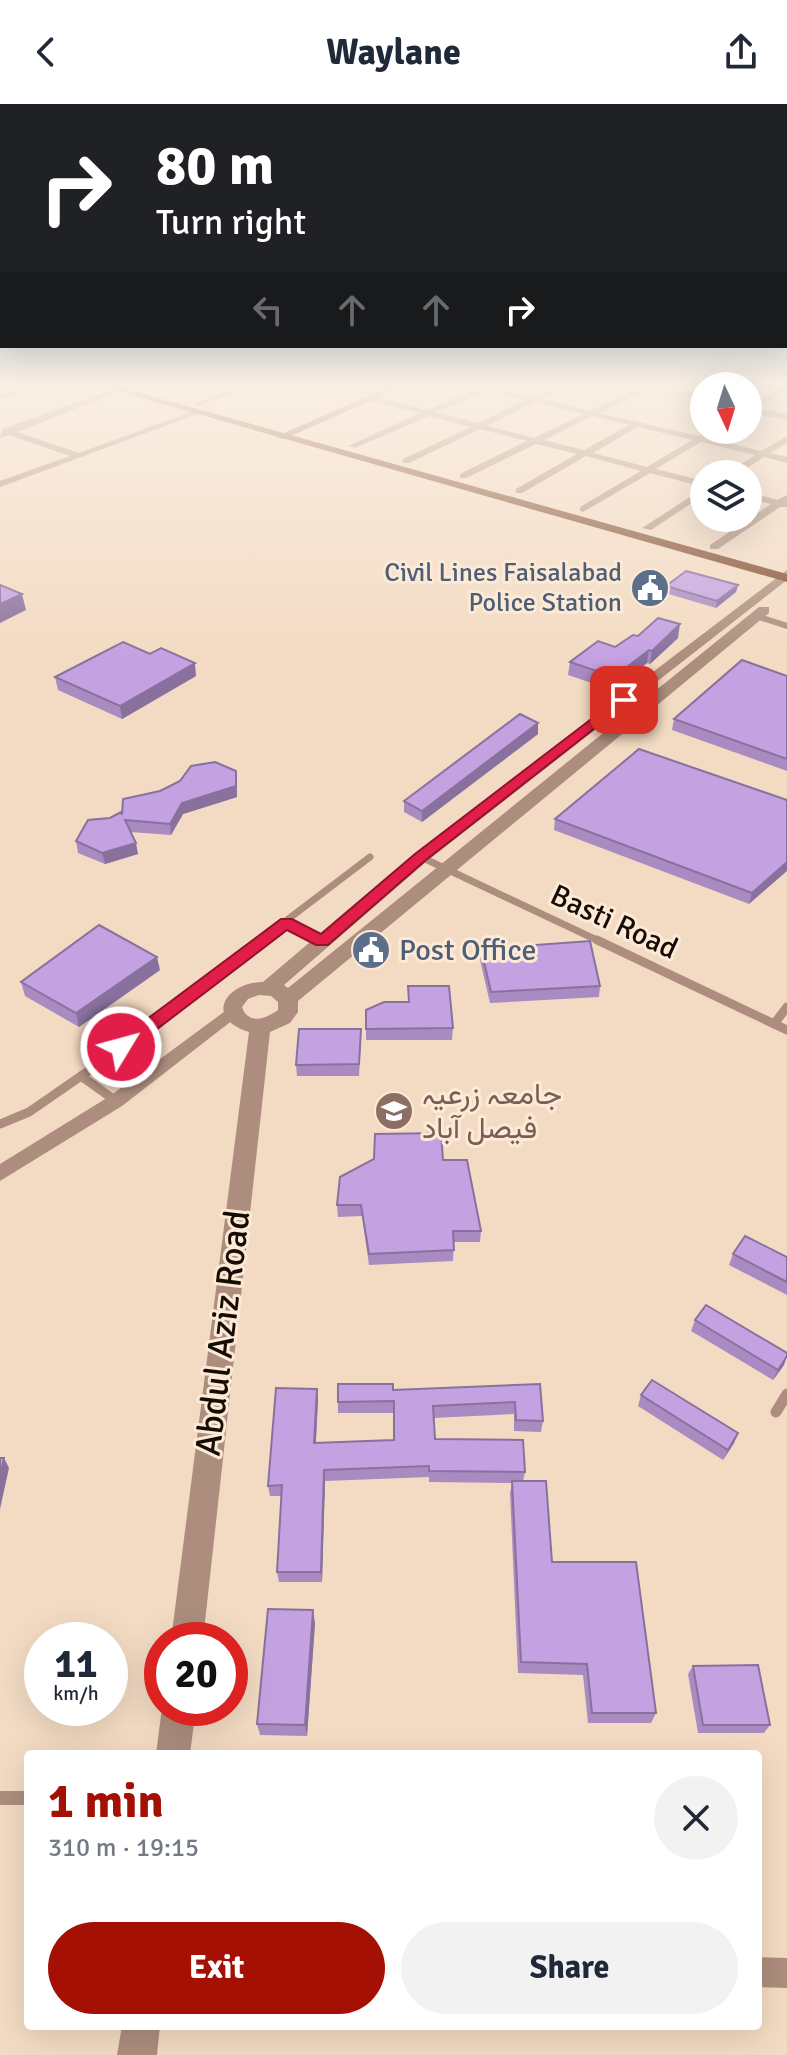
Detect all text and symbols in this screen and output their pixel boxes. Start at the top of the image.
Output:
icon: back [24,30,68,74]
text: Waylane [326,30,461,75]
icon: share [719,30,763,74]
text: 80 m [156,131,274,200]
icon: right [24,136,128,240]
text: Turn right [156,200,306,245]
icon: left [246,288,290,332]
icon: ahead [330,288,374,332]
icon: ahead [414,288,458,332]
icon: right [498,288,542,332]
north arrow [690,372,762,444]
map controls [690,372,762,532]
button: layers [690,460,762,532]
place label: Civil Lines Faisalabad Police Station [384,557,622,619]
public building icon: Civil Lines Faisalabad Police Station [629,567,671,609]
pin [590,666,658,734]
icon: arrive [602,678,646,722]
street label: Basti Road [544,876,684,968]
public building icon: Post Office [350,929,392,971]
place label: Post Office [399,932,536,969]
position arrow [79,1005,163,1089]
place label: جامعہ زرعیہ فیصل آباد [422,1076,562,1147]
school or university icon: جامعہ زرعیہ فیصل آباد [373,1090,415,1132]
street label: Abdul Aziz Road [186,1208,260,1458]
speed limit sign: 20 [144,1622,248,1726]
text: 11 [54,1639,98,1689]
text: km/h [53,1681,99,1706]
text: 1 min [48,1772,164,1831]
button: close [654,1776,738,1860]
text: 310 m · 19:15 [48,1832,199,1864]
button: Exit [48,1922,385,2014]
button: Share [401,1922,738,2014]

